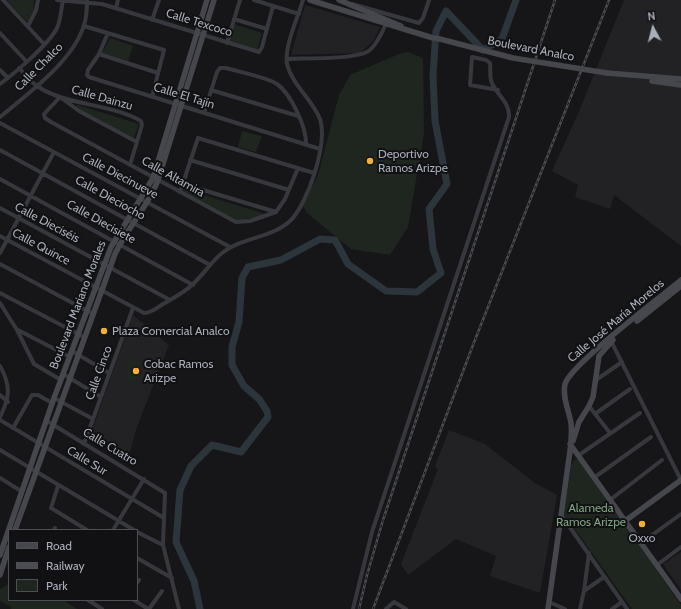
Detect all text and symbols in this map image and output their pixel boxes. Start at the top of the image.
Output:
street label: Calle Texcoco [164,6,234,40]
north arrow [633,8,673,48]
text: N [647,9,656,24]
street label: Boulevard Analco [486,34,576,64]
street label: Calle Chalco [12,40,66,94]
street label: Calle El Tajín [152,80,216,112]
street label: Calle Dainzu [70,82,134,114]
place label: Deportivo Ramos Arizpe [378,147,448,175]
street label: Calle Diecinueve [80,150,160,202]
street label: Calle Altamira [139,154,207,200]
marker: Deportivo Ramos Arizpe [365,156,375,166]
street label: Calle Dieciocho [72,173,148,223]
street label: Calle Diecisiete [64,197,138,247]
street label: Calle Dieciséis [12,200,82,246]
street label: Calle Quince [9,226,73,268]
street label: Boulevard Mariano Morales [47,239,109,371]
street label: Calle José María Morelos [565,276,667,366]
place label: Plaza Comercial Analco [112,324,230,338]
marker: Plaza Comercial Analco [99,326,109,336]
street label: Calle Cinco [83,344,115,402]
place label: Cobac Ramos Arizpe [144,357,213,385]
marker: Cobac Ramos Arizpe [131,366,141,376]
street label: Calle Cuatro [80,425,140,469]
street label: Calle Sur [64,443,110,479]
park label: Alameda Ramos Arizpe [556,501,626,529]
marker: Oxxo [637,519,647,529]
legend [8,529,138,601]
place label: Oxxo [629,531,655,545]
text: Road [46,538,72,553]
text: Railway [46,558,84,573]
text: Park [46,578,68,593]

